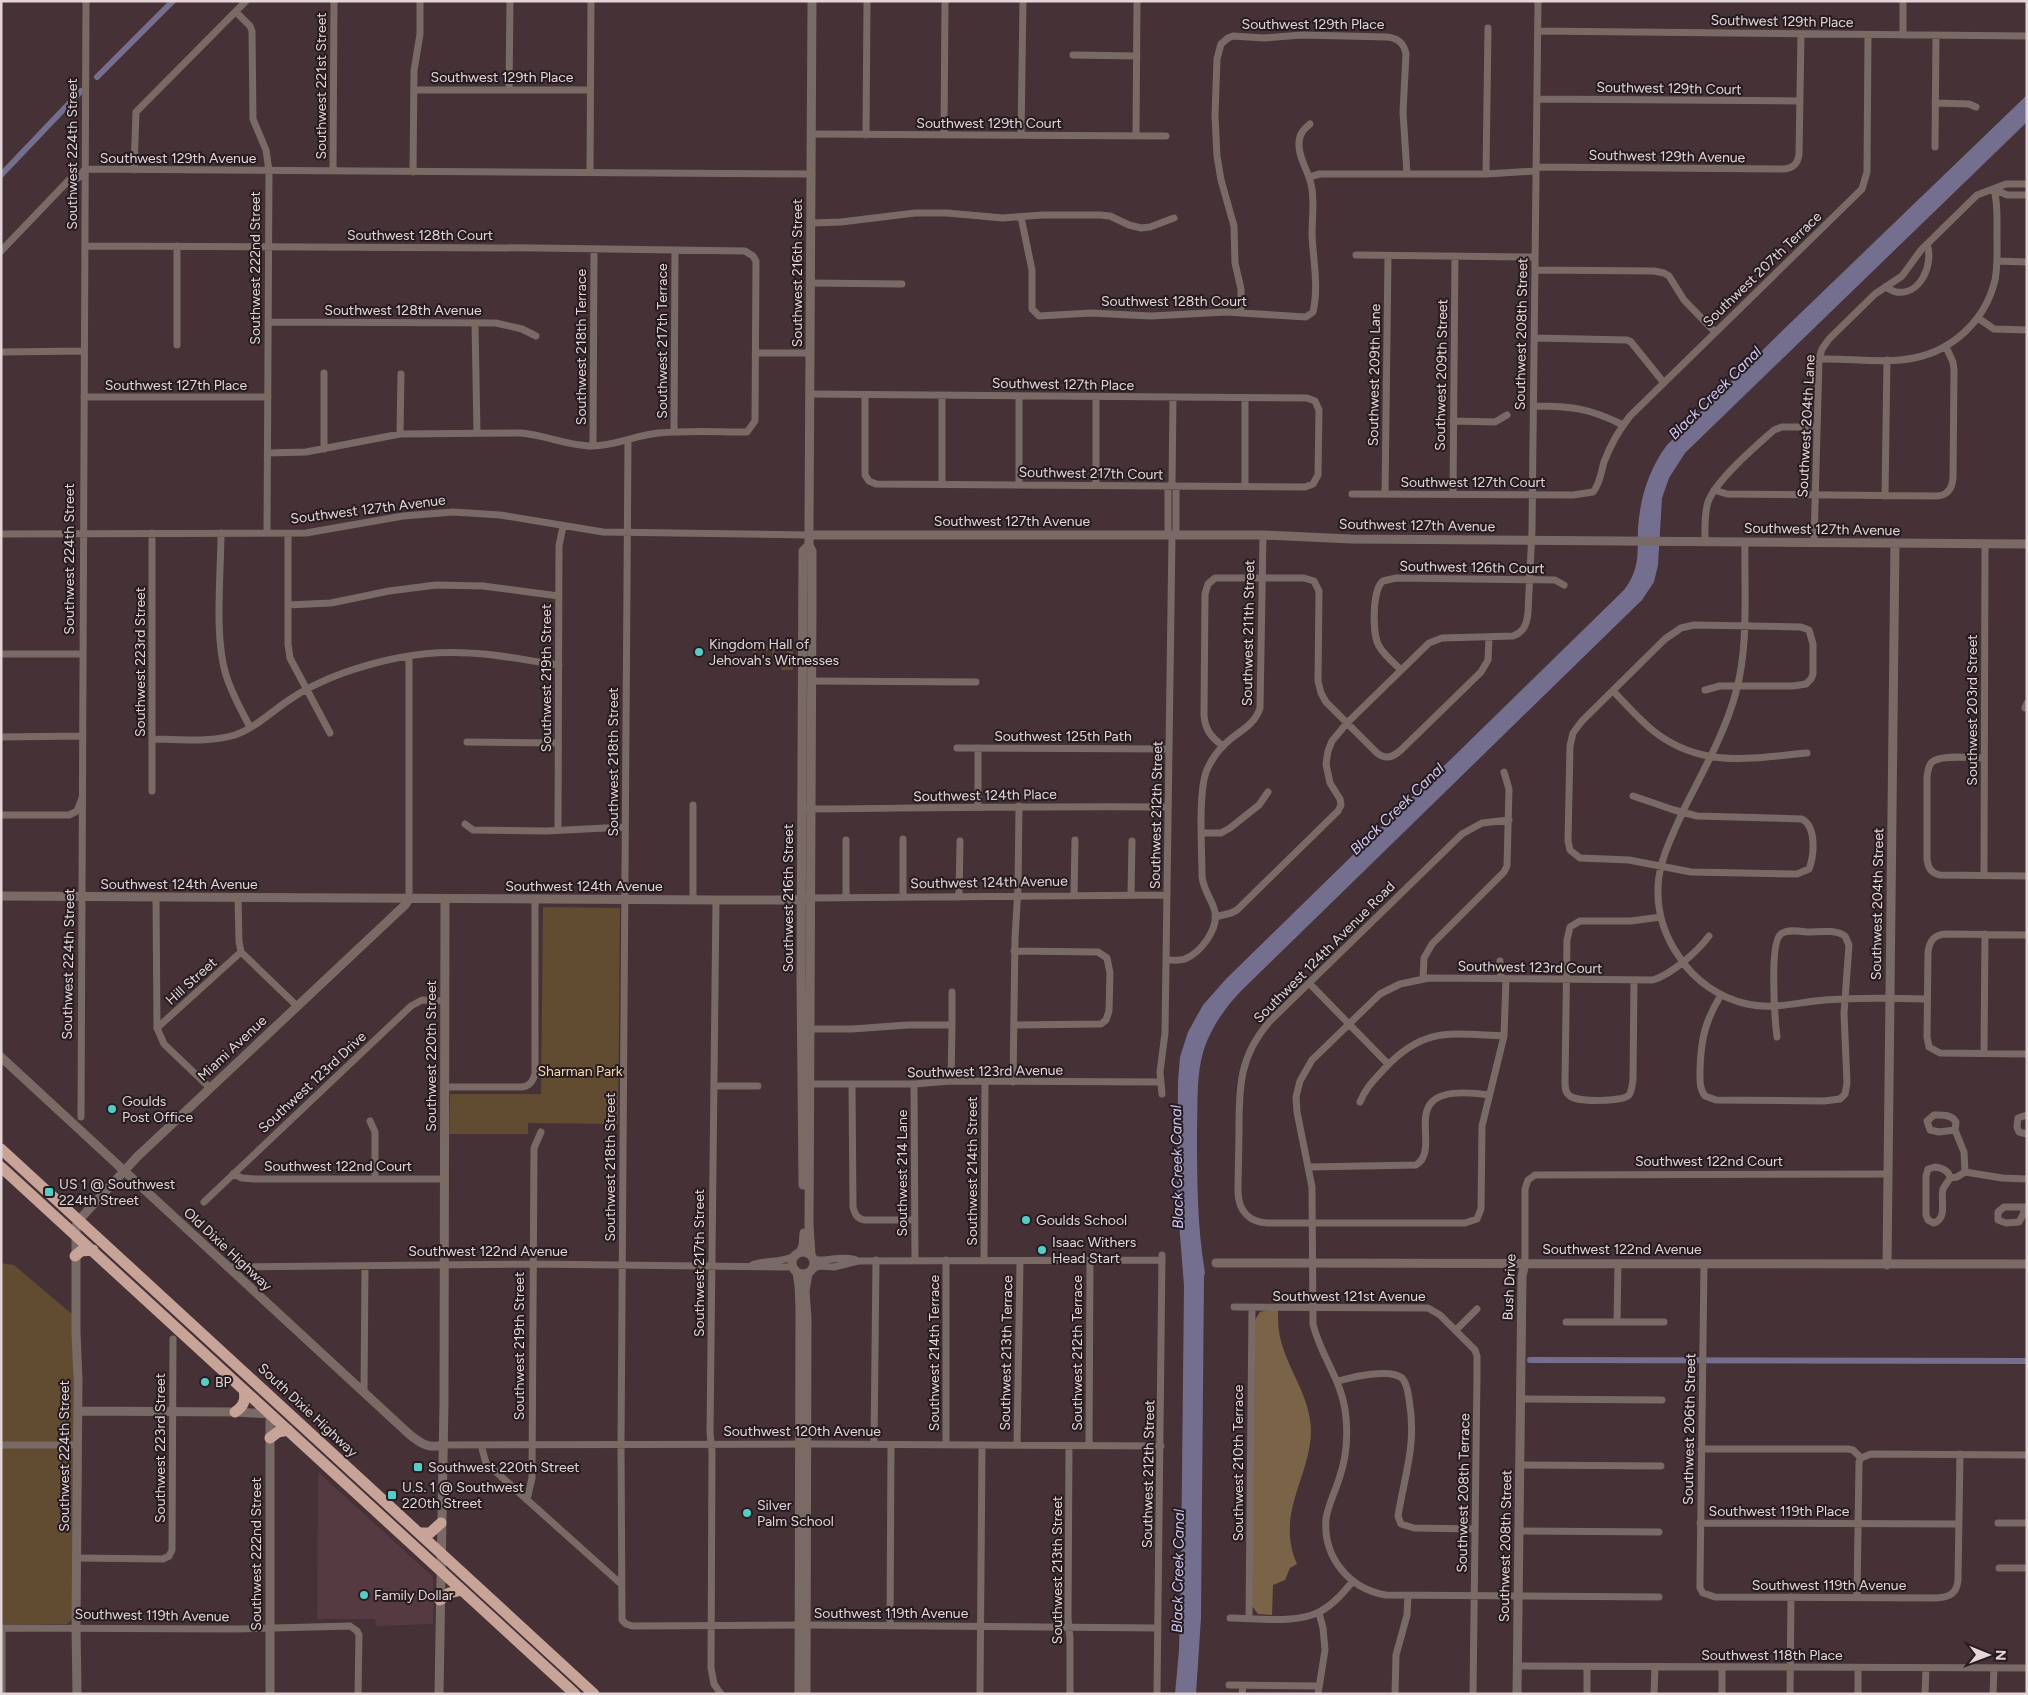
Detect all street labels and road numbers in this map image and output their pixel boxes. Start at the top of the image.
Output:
street label: Southwest 221st Street [313,12,330,160]
street label: Southwest 129th Place [1710,12,1854,31]
street label: Southwest 129th Place [1242,16,1385,33]
street label: Southwest 129th Place [431,69,574,86]
street label: Southwest 224th Street [64,78,81,230]
street label: Southwest 129th Court [1596,79,1742,98]
street label: Southwest 129th Court [916,115,1062,132]
street label: Southwest 129th Avenue [1589,147,1746,166]
street label: Southwest 129th Avenue [100,150,257,167]
street label: Southwest 222nd Street [247,191,264,345]
street label: Southwest 216th Street [789,199,806,347]
street label: Southwest 207th Terrace [1699,208,1826,331]
street label: Southwest 128th Court [347,227,493,244]
street label: Southwest 208th Street [1512,258,1531,410]
street label: Southwest 217th Terrace [654,263,671,419]
street label: Southwest 218th Terrace [573,268,590,425]
street label: Southwest 128th Court [1101,293,1247,310]
street label: Southwest 209th Street [1432,299,1451,451]
street label: Southwest 128th Avenue [324,302,482,319]
street label: Southwest 209th Lane [1365,303,1384,446]
street label: Southwest 204th Lane [1794,354,1819,498]
street label: Southwest 127th Place [992,375,1135,394]
street label: Southwest 127th Place [105,377,248,394]
street label: Southwest 217th Court [1018,464,1164,483]
street label: Southwest 127th Court [1401,474,1546,491]
street label: Southwest 224th Street [61,483,78,635]
street label: Southwest 127th Avenue [289,491,447,527]
street label: Southwest 127th Avenue [934,513,1090,530]
street label: Southwest 127th Avenue [1339,516,1496,535]
street label: Southwest 127th Avenue [1744,520,1901,539]
street label: Southwest 126th Court [1399,558,1545,577]
street label: Southwest 211th Street [1239,560,1258,706]
street label: Southwest 223rd Street [132,587,149,737]
street label: Southwest 219th Street [538,604,555,752]
street label: Southwest 203rd Street [1964,634,1981,786]
street label: Southwest 218th Street [605,687,622,837]
street label: Southwest 125th Path [994,728,1132,745]
street label: Southwest 212th Street [1147,741,1166,889]
street label: Southwest 124th Place [913,786,1057,805]
street label: Southwest 216th Street [780,824,797,972]
street label: Southwest 204th Street [1868,828,1887,980]
street label: Southwest 124th Avenue [910,873,1068,892]
street label: Southwest 124th Avenue [100,876,258,893]
street label: Southwest 124th Avenue [505,878,663,895]
street label: Southwest 124th Avenue Road [1250,878,1399,1027]
street label: Southwest 224th Street [59,888,78,1040]
street label: Hill Street [162,954,220,1009]
street label: Southwest 123rd Court [1457,958,1603,977]
street label: Southwest 220th Street [423,980,440,1132]
street label: Miami Avenue [194,1012,271,1085]
street label: Southwest 123rd Drive [255,1028,370,1137]
street label: Southwest 123rd Avenue [907,1062,1064,1081]
street label: Southwest 218th Street [602,1092,619,1242]
street label: Southwest 214th Street [964,1096,981,1246]
street label: Southwest 214 Lane [894,1109,911,1236]
street label: Southwest 122nd Court [1635,1153,1783,1170]
street label: Southwest 122nd Court [264,1158,412,1175]
street label: Southwest 217th Street [691,1189,708,1337]
street label: Old Dixie Highway [180,1204,276,1295]
street label: Southwest 122nd Avenue [1542,1241,1702,1258]
street label: Southwest 122nd Avenue [408,1243,568,1260]
street label: Bush Drive [1499,1253,1520,1321]
street label: Southwest 219th Street [511,1272,528,1420]
street label: Southwest 214th Terrace [926,1274,943,1431]
street label: Southwest 213th Terrace [997,1275,1016,1431]
street label: Southwest 212th Terrace [1069,1275,1086,1431]
street label: Southwest 121st Avenue [1272,1288,1426,1305]
street label: Southwest 206th Street [1680,1353,1699,1505]
street label: South Dixie Highway [254,1360,361,1461]
street label: Southwest 223rd Street [152,1373,169,1523]
street label: Southwest 224th Street [56,1380,73,1532]
street label: Southwest 210th Terrace [1230,1384,1247,1541]
street label: Southwest 212th Street [1139,1400,1158,1548]
street label: Southwest 208th Terrace [1454,1413,1473,1573]
street label: Southwest 120th Avenue [723,1423,881,1440]
street label: Southwest 208th Street [1496,1470,1515,1622]
street label: Southwest 222nd Street [248,1477,265,1631]
street label: Southwest 213th Street [1049,1496,1066,1644]
street label: Southwest 119th Place [1709,1503,1850,1520]
street label: Southwest 119th Avenue [1752,1577,1907,1594]
street label: Southwest 119th Avenue [814,1605,969,1622]
street label: Southwest 119th Avenue [75,1606,230,1625]
street label: Southwest 118th Place [1701,1647,1843,1664]

